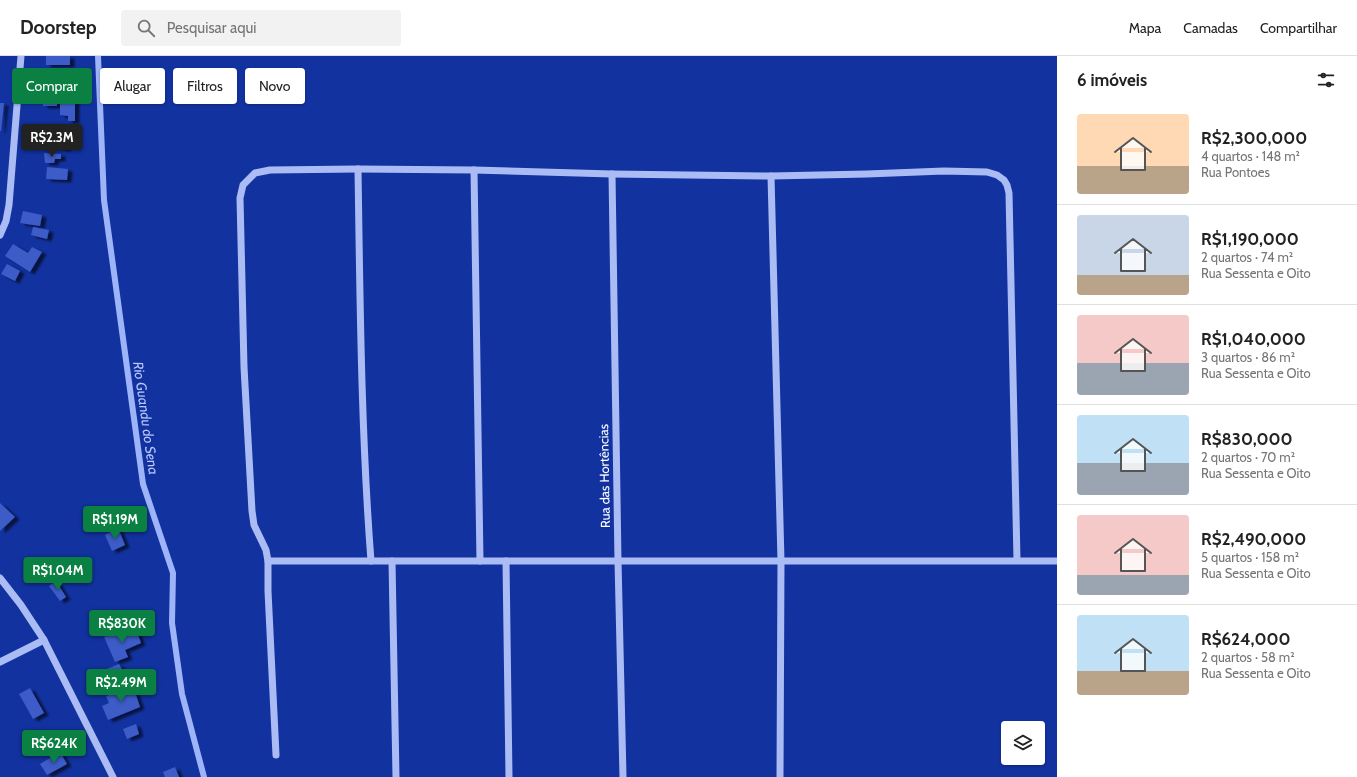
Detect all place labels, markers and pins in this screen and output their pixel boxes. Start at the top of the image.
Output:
pin: R$2.3M [19,124,85,158]
pin: R$1.19M [78,506,152,540]
pin: R$1.04M [21,557,95,591]
pin: R$830K [89,610,155,644]
pin: R$2.49M [84,669,158,703]
pin: R$624K [21,730,87,764]

